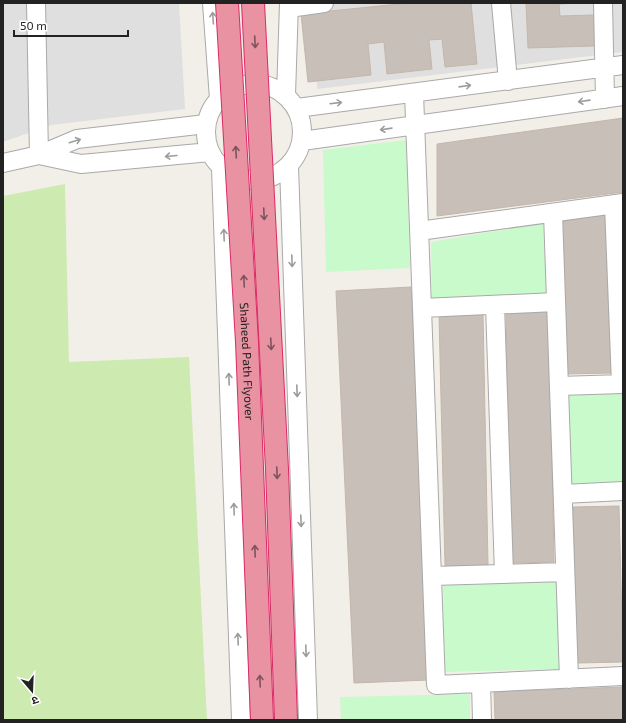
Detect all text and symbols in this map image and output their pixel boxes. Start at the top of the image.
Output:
scale bar [14,12,128,38]
one-way arrow [210,12,217,25]
text: 50 m [20,18,47,32]
one-way arrow [251,35,258,48]
one-way arrow [458,82,471,90]
one-way arrow [578,97,591,105]
one-way arrow [329,99,342,107]
one-way arrow [380,125,393,133]
one-way arrow [68,137,81,144]
one-way arrow [232,146,240,159]
one-way arrow [165,152,178,159]
one-way arrow [260,207,267,220]
one-way arrow [220,229,227,242]
one-way arrow [289,254,296,267]
one-way arrow [240,275,247,288]
street label: Shaheed Path Flyover [238,302,257,421]
one-way arrow [267,337,274,350]
one-way arrow [225,373,233,386]
one-way arrow [293,384,301,397]
one-way arrow [273,466,281,479]
one-way arrow [230,503,237,516]
one-way arrow [298,514,305,527]
one-way arrow [251,545,259,558]
one-way arrow [235,633,242,646]
one-way arrow [302,644,310,657]
north arrow [12,671,52,711]
one-way arrow [257,675,264,688]
text: उ [30,694,41,708]

